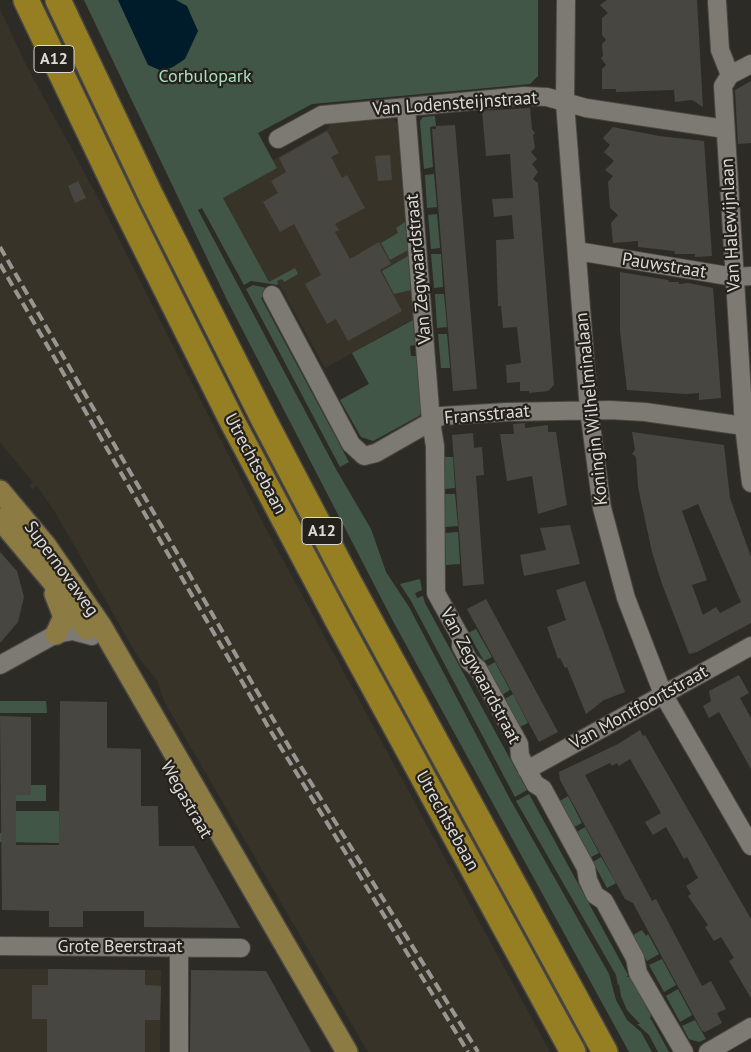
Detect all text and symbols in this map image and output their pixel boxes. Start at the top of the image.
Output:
road number: A12 [34,46,74,72]
park label: Corbulopark [158,66,252,88]
street label: Van Lodensteijnstraat [372,87,538,121]
street label: Van Halewijnlaan [717,158,745,292]
street label: Van Zegwaardstraat [402,193,436,345]
street label: Pauwstraat [620,249,708,283]
street label: Koningin Wilhelminalaan [571,311,613,507]
street label: Fransstraat [443,401,531,429]
street label: Utrechtsebaan [219,410,291,518]
street label: Supernovaweg [19,517,103,621]
road number: A12 [302,518,342,544]
street label: Van Zegwaardstraat [435,604,525,748]
street label: Van Montfoortstraat [566,661,712,755]
street label: Wegastraat [155,758,217,842]
street label: Utrechtsebaan [411,767,483,875]
street label: Grote Beerstraat [57,936,183,958]

